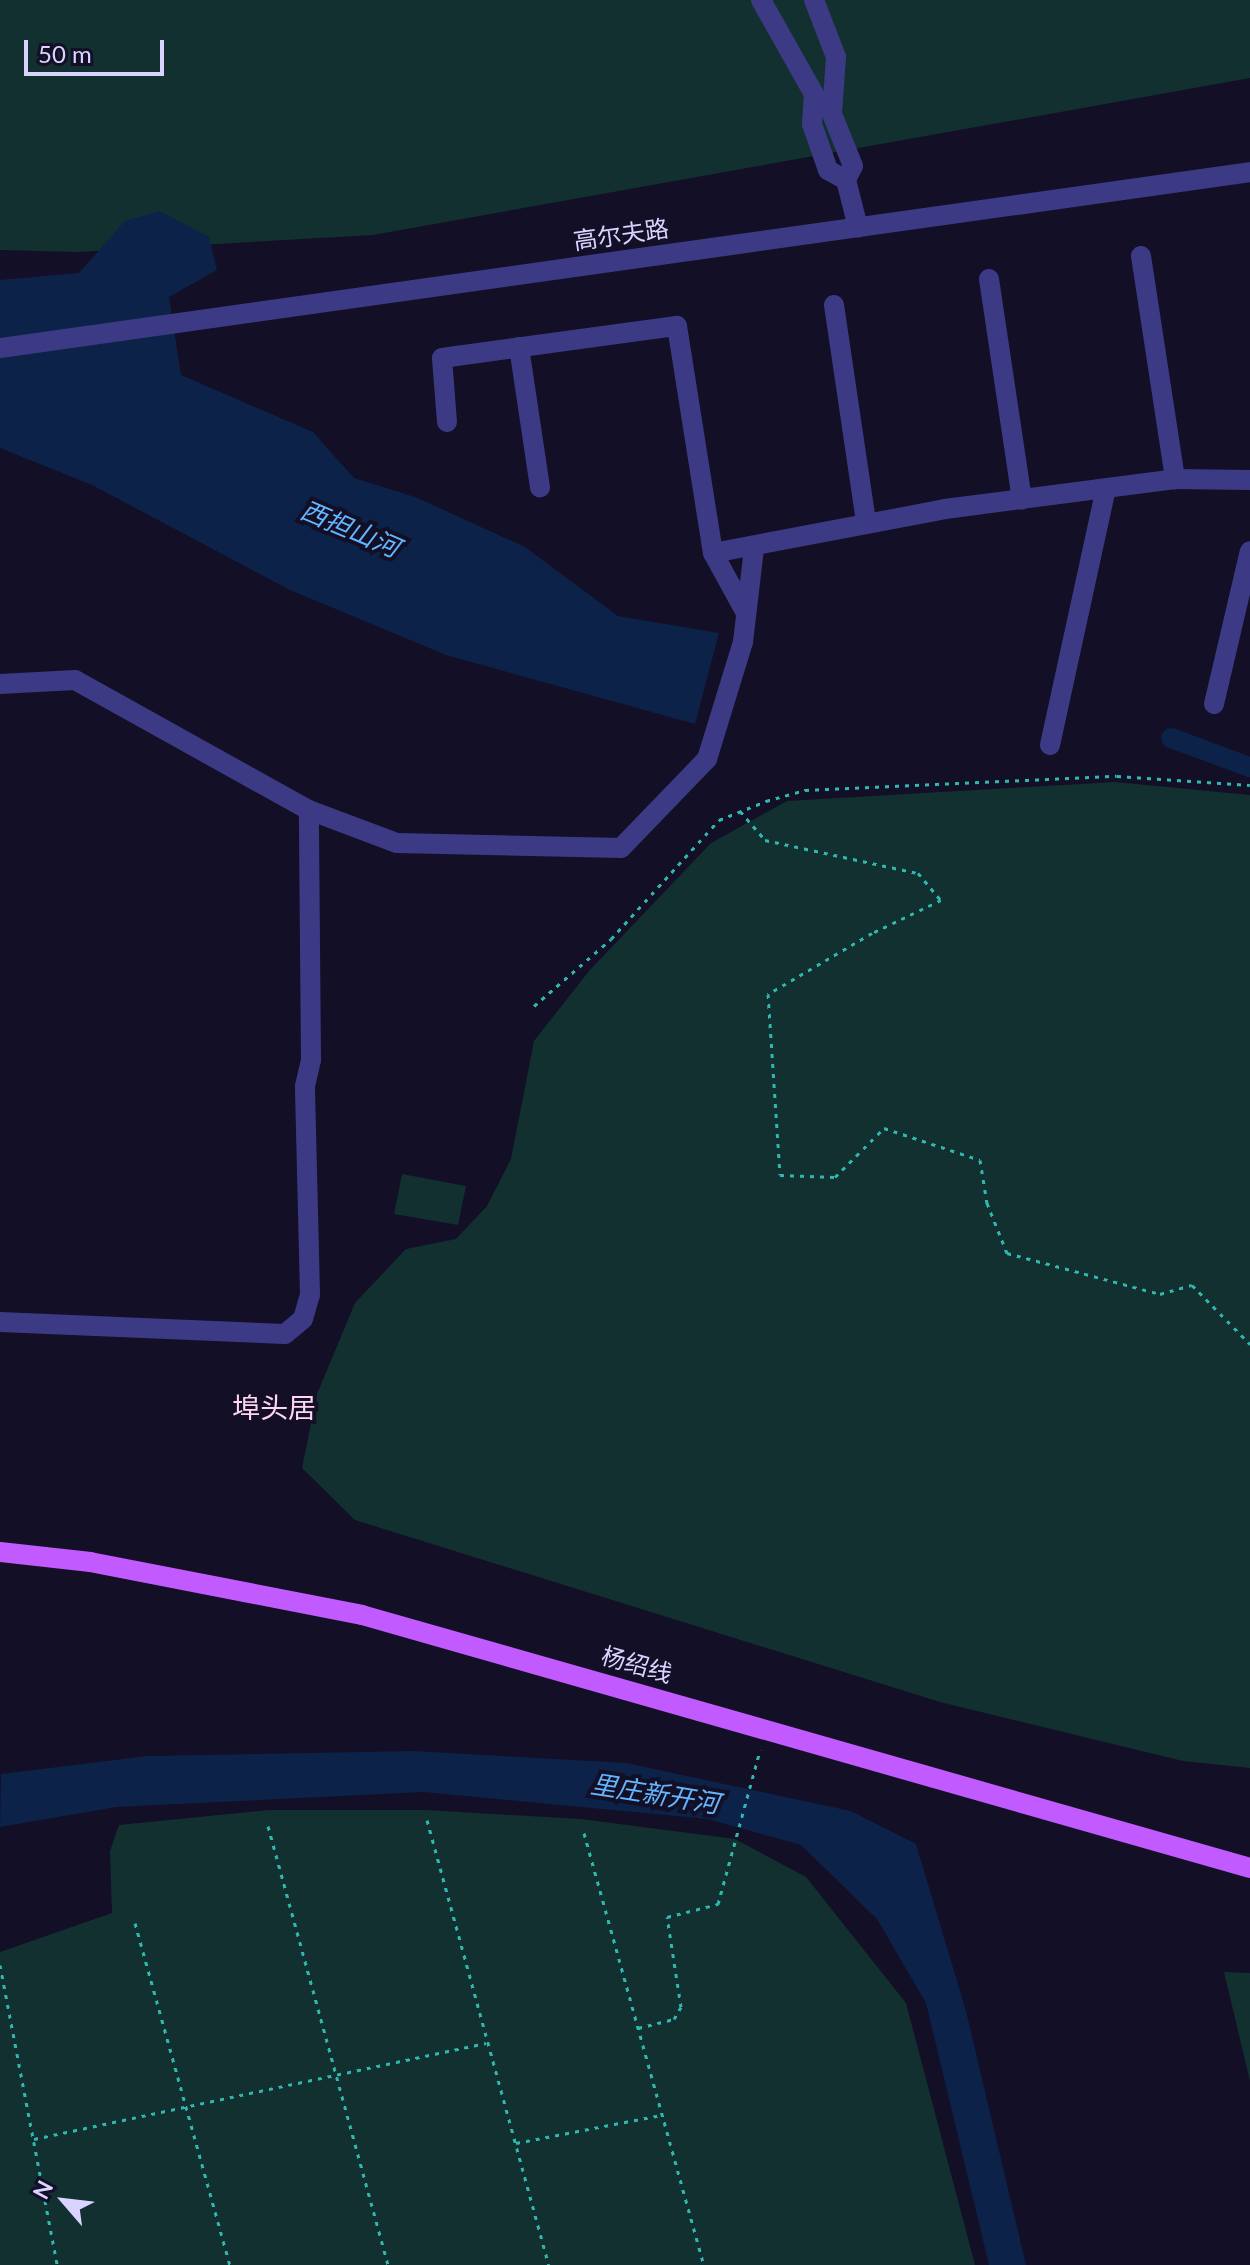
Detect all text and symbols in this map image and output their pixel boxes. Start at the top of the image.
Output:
scale bar [28,24,168,74]
text: 50 m [38,39,92,68]
street label: 高尔夫路 [571,213,671,255]
water label: 西担山河 [296,494,404,564]
district label: 埠头居 [232,1390,316,1424]
street label: 杨绍线 [598,1640,676,1688]
water label: 里庄新开河 [588,1768,722,1820]
north arrow [24,2161,104,2241]
text: N [26,2176,58,2203]

